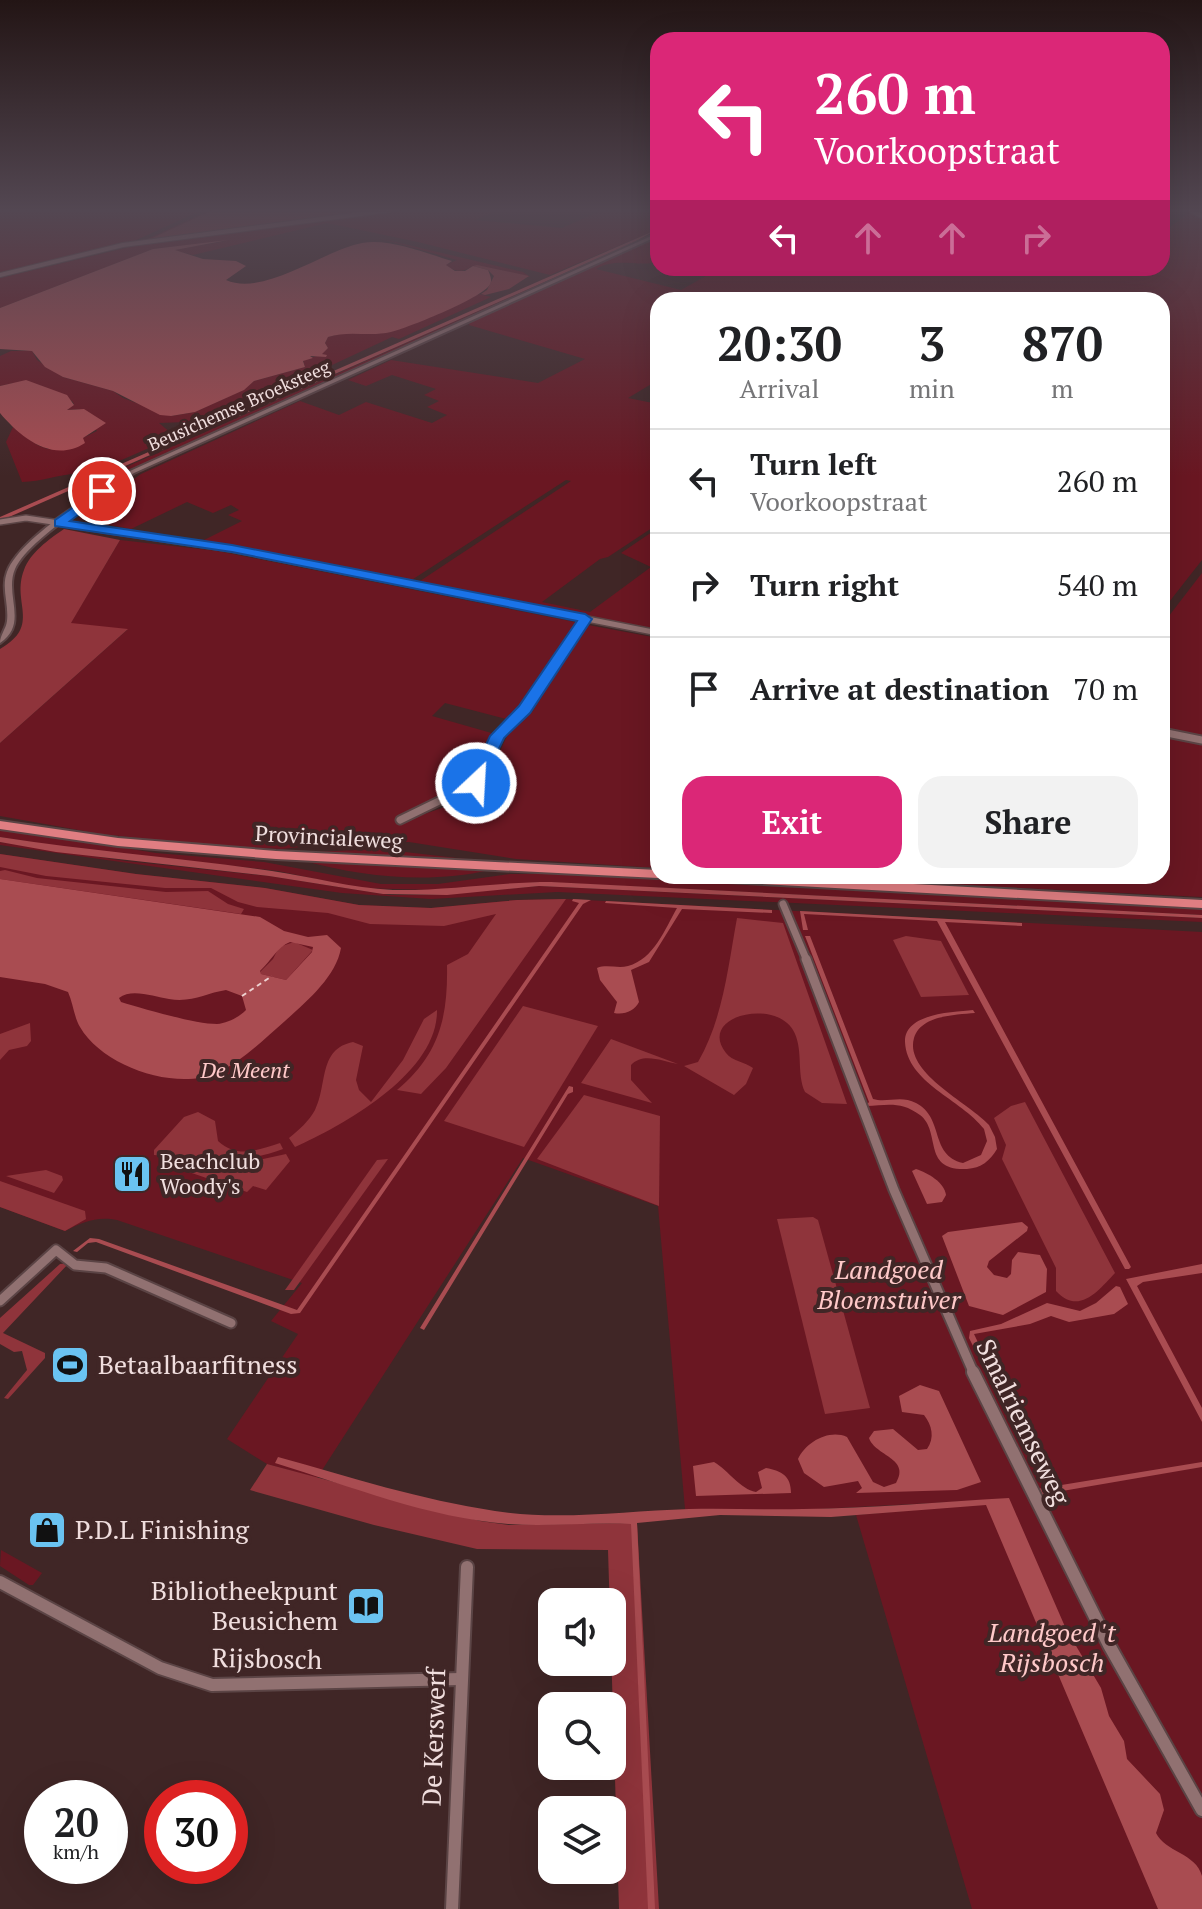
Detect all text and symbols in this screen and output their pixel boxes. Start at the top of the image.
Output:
text: 260 m [814,56,976,130]
icon: left [682,64,786,168]
text: Voorkoopstraat [814,127,1060,174]
icon: left [762,216,806,260]
icon: ahead [846,216,890,260]
icon: ahead [930,216,974,260]
icon: right [1014,216,1058,260]
text: 20:30 [717,311,842,375]
text: 3 [918,311,945,375]
text: 870 [1022,311,1103,375]
street label: Beusichemse Broeksteeg [144,354,334,456]
text: Arrival [740,371,819,405]
text: min [909,371,955,405]
text: m [1051,371,1074,405]
text: Turn left [750,444,877,484]
pin [68,457,136,525]
icon: left [682,459,726,503]
text: 260 m [1057,461,1138,501]
icon: arrive [80,469,124,513]
text: Voorkoopstraat [750,484,928,518]
icon: right [682,563,726,607]
text: Turn right [750,565,899,605]
text: 540 m [1057,565,1138,605]
icon: arrive [682,667,726,711]
text: Arrive at destination [750,669,1049,709]
text: 70 m [1073,669,1138,709]
position arrow [434,741,518,825]
button: Exit [682,776,902,868]
button: Share [918,776,1138,868]
street label: Provincialeweg [254,818,404,855]
park label: De Meent [199,1055,290,1084]
place label: Beachclub Woody's [160,1146,260,1200]
restaurant icon: Beachclub Woody's [111,1153,153,1195]
park label: Landgoed Bloemstuiver [817,1252,961,1316]
street label: Smalriemseweg [969,1333,1079,1510]
sports icon: Betaalbaarfitness [49,1344,91,1386]
place label: Betaalbaarfitness [98,1347,298,1381]
shop icon: P.D.L Finishing [26,1509,68,1551]
place label: P.D.L Finishing [75,1512,249,1546]
place label: Bibliotheekpunt Beusichem [151,1573,338,1637]
library icon: Bibliotheekpunt Beusichem [345,1585,387,1627]
map controls [538,1588,626,1884]
button: sound [538,1588,626,1676]
park label: Landgoed 't Rijsbosch [987,1615,1117,1679]
street label: Rijsbosch [212,1640,322,1676]
street label: De Kerswerf [414,1665,452,1807]
button: search [538,1692,626,1780]
speed limit sign: 30 [144,1780,248,1884]
text: 20 [53,1795,99,1848]
button: layers [538,1796,626,1884]
text: km/h [53,1838,99,1865]

